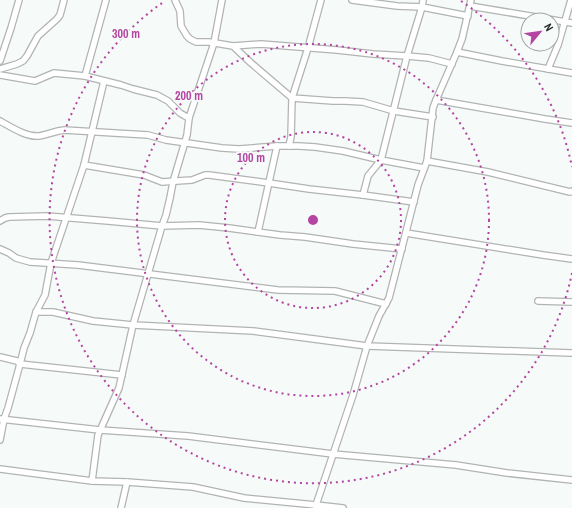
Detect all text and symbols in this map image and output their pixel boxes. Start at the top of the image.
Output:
north arrow [520,12,560,52]
text: N [541,21,556,33]
text: 300 m [112,26,140,42]
text: 200 m [175,88,203,104]
text: 100 m [237,150,265,166]
centre of rings [306,213,320,227]

